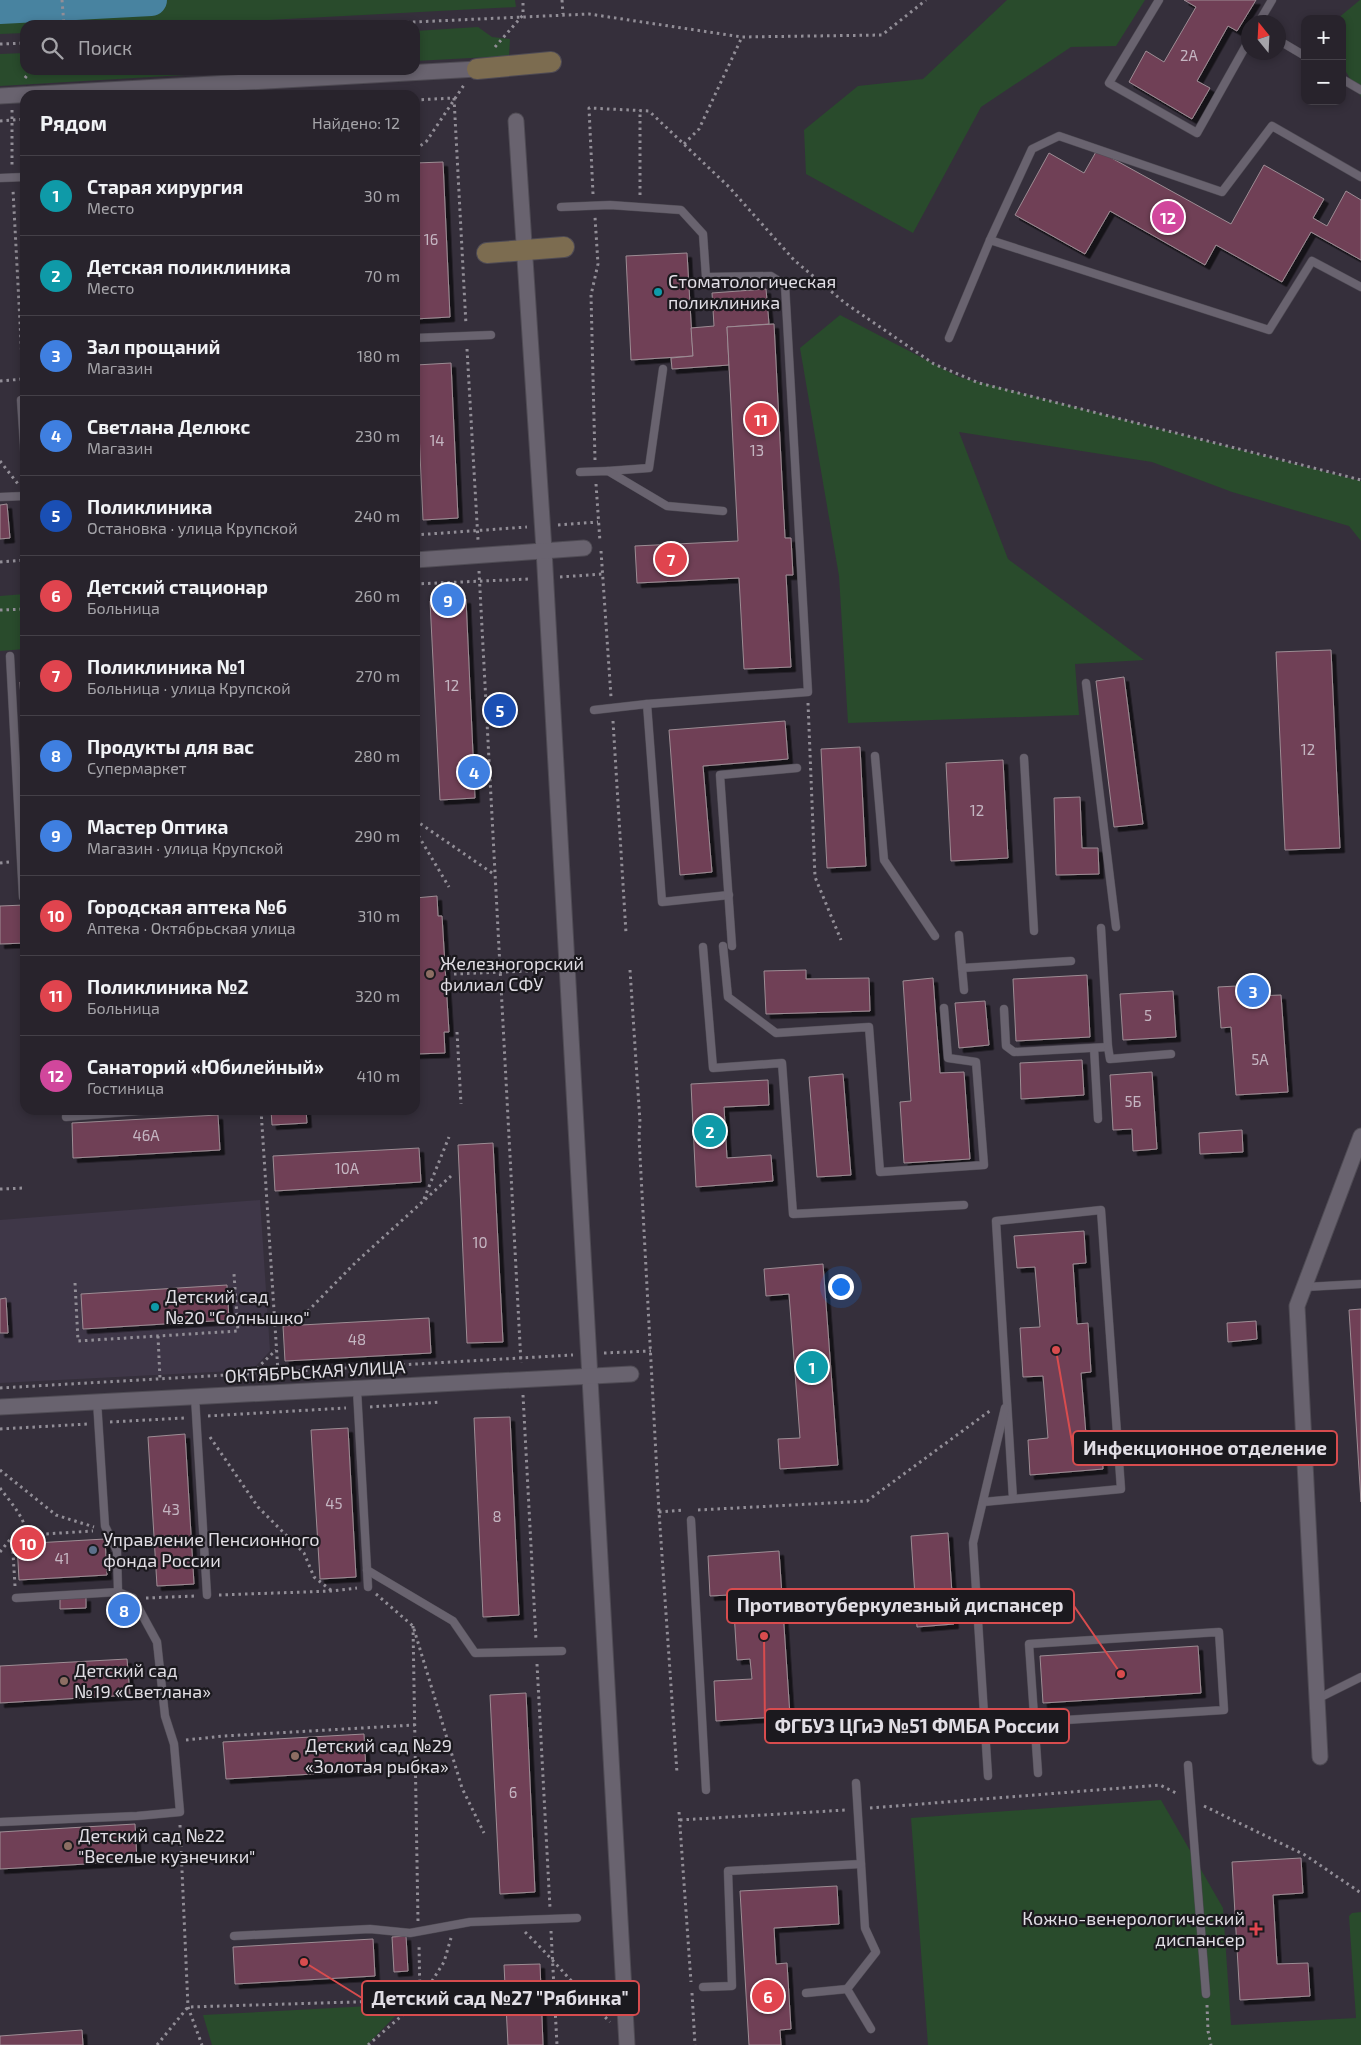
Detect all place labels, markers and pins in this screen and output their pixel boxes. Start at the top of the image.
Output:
pin: 12 [1152,198,1184,236]
place label: Стоматологическая поликлиника [668,270,836,313]
marker: Стоматологическая поликлиника [652,286,664,298]
pin: 11 [745,400,777,438]
pin: 7 [655,540,687,578]
pin: 9 [432,581,464,619]
pin: 5 [484,691,516,729]
pin: 4 [458,753,490,791]
place label: Железногорский филиал СФУ [440,952,584,995]
marker: Железногорский филиал СФУ [424,968,436,980]
pin: 3 [1237,972,1269,1010]
pin: 2 [694,1112,726,1150]
place label: Детский сад №20 "Солнышко" [165,1285,310,1328]
marker: Детский сад №20 "Солнышко" [149,1301,161,1313]
pin: 1 [796,1348,828,1386]
callout: Инфекционное отделение [1073,1431,1337,1465]
pin: 10 [12,1524,44,1562]
place label: Управление Пенсионного фонда России [103,1528,320,1571]
marker: Управление Пенсионного фонда России [87,1544,99,1556]
callout: Противотуберкулезный диспансер [727,1589,1074,1623]
pin: 8 [108,1591,140,1629]
place label: Детский сад №19 «Светлана» [74,1659,211,1702]
marker: Детский сад №19 «Светлана» [58,1675,70,1687]
callout: ФГБУЗ ЦГиЭ №51 ФМБА России [765,1709,1069,1743]
place label: Детский сад №29 «Золотая рыбка» [305,1734,452,1777]
marker: Детский сад №29 «Золотая рыбка» [289,1750,301,1762]
place label: Детский сад №22 "Веселые кузнечики" [78,1824,255,1867]
marker: Детский сад №22 "Веселые кузнечики" [62,1840,74,1852]
place label: Кожно-венерологический диспансер [1022,1907,1245,1950]
marker: Кожно-венерологический диспансер [1249,1922,1263,1936]
pin: 6 [752,1977,784,2015]
callout: Детский сад №27 "Рябинка" [362,1981,639,2015]

